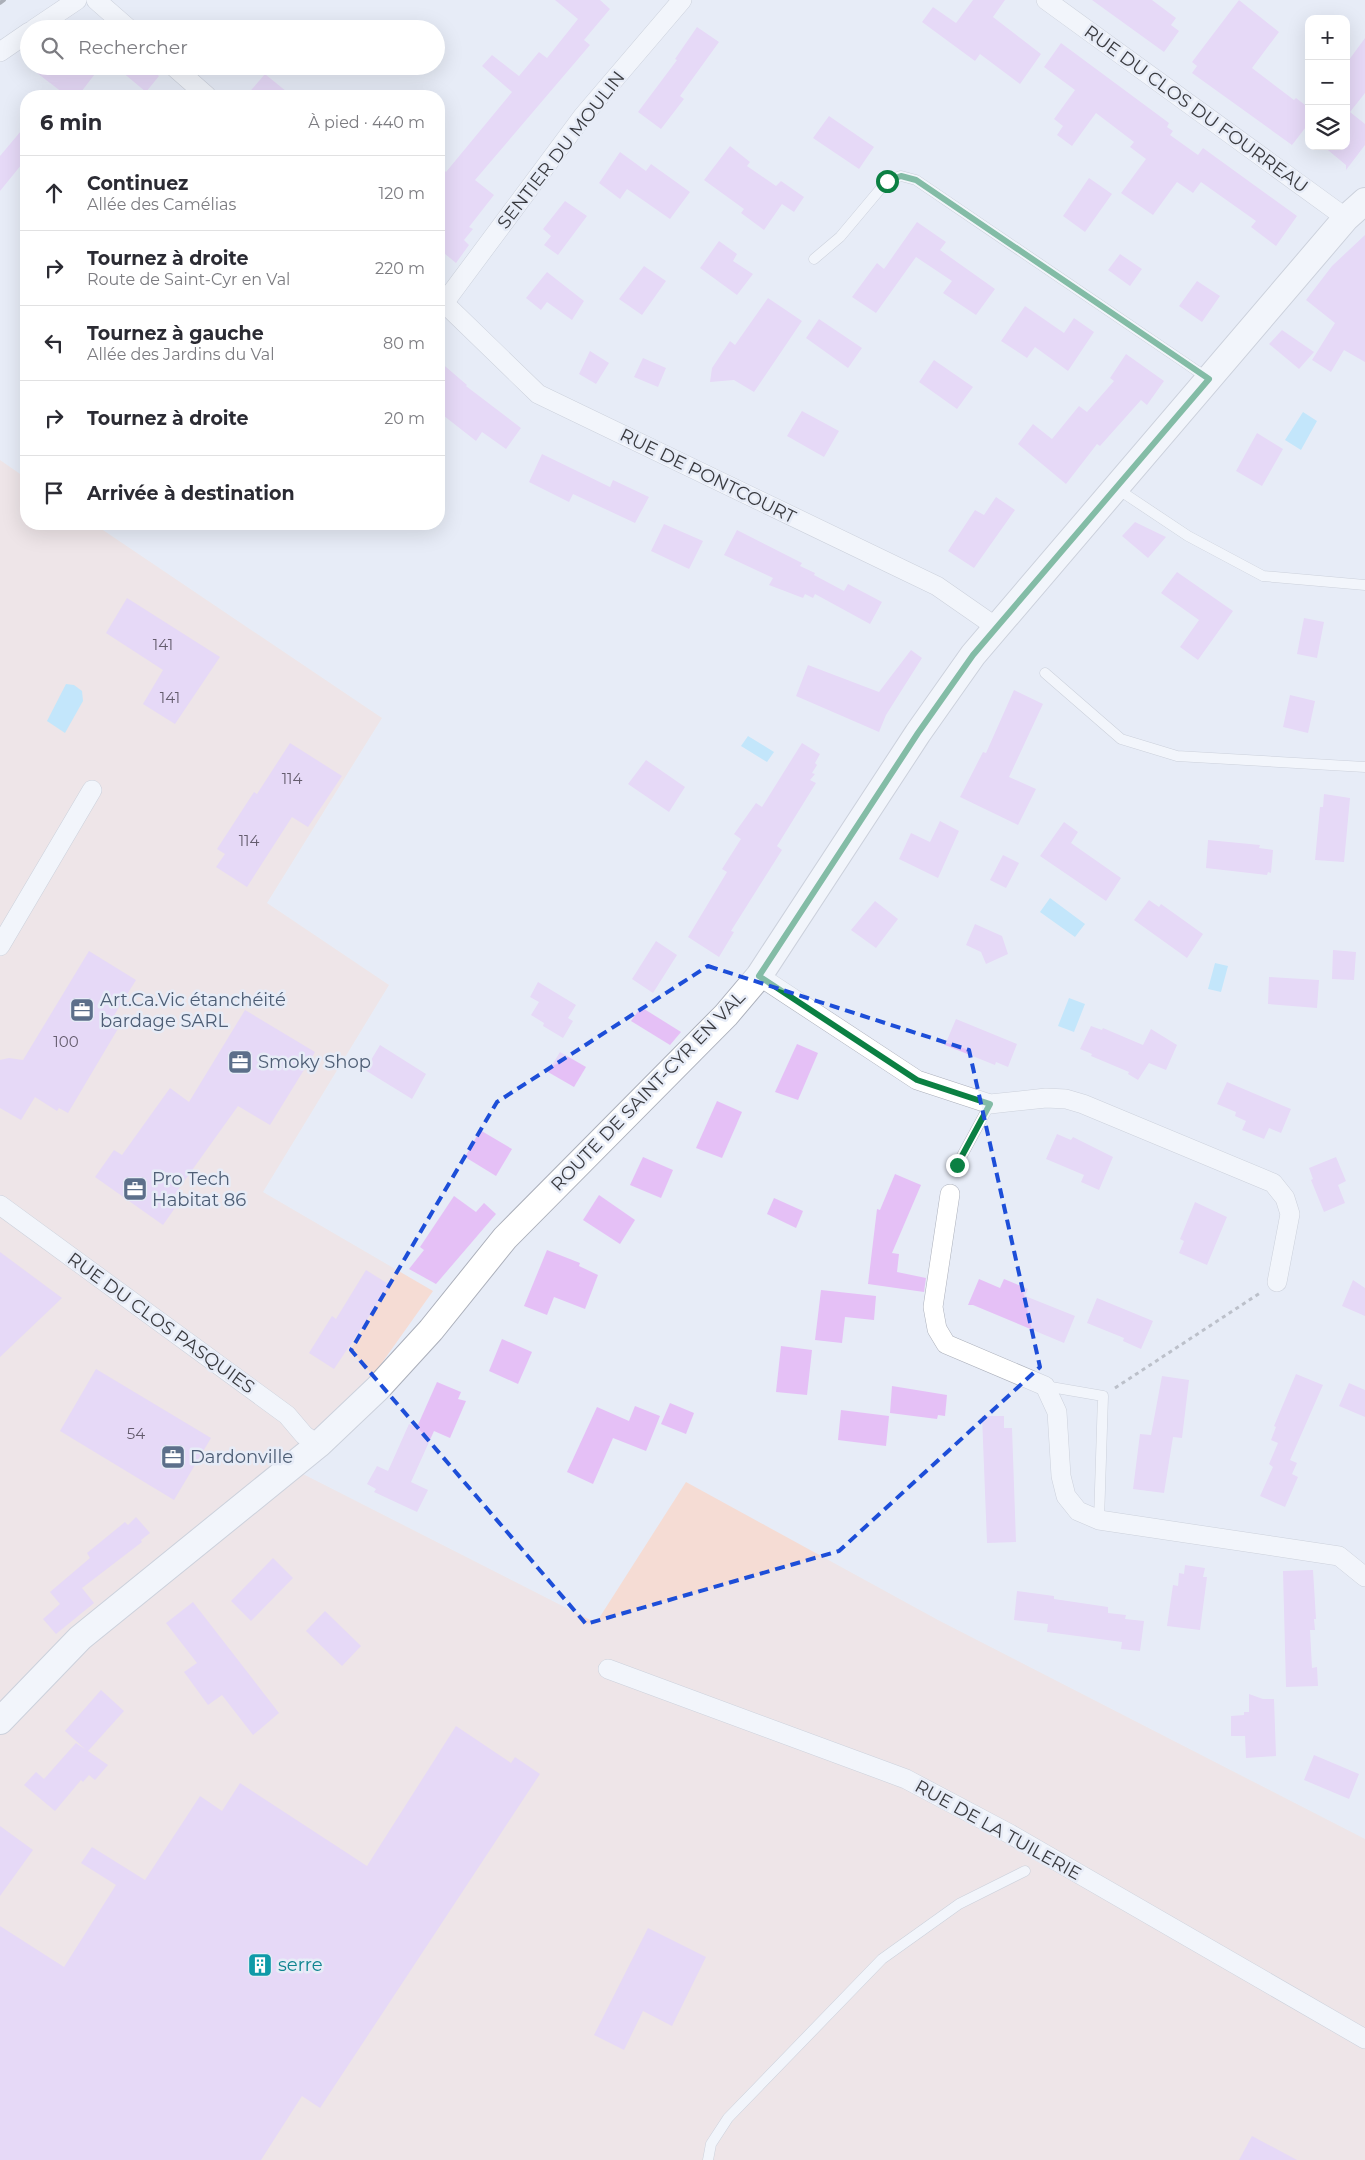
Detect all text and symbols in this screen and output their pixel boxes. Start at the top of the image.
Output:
map controls [1305,15,1350,150]
button: + [1305,15,1350,60]
search box [20,20,445,75]
street label: RUE DU CLOS DU FOURREAU [1080,20,1312,198]
icon: search [38,34,66,62]
text: Rechercher [78,36,188,59]
button: − [1305,60,1350,105]
street label: SENTIER DU MOULIN [493,67,629,233]
button: layers [1305,105,1350,150]
text: 6 min [40,110,102,135]
text: À pied · 440 m [308,113,425,132]
route start [876,170,899,193]
text: Continuez [87,172,188,195]
icon: ahead [40,179,68,207]
text: 120 m [378,184,425,203]
text: Allée des Camélias [87,195,236,214]
text: Tournez à droite [87,247,248,270]
icon: right [40,254,68,282]
text: 220 m [375,259,425,278]
text: Route de Saint-Cyr en Val [87,270,290,289]
text: Tournez à gauche [87,322,264,345]
icon: left [40,329,68,357]
text: 80 m [383,334,425,353]
text: Allée des Jardins du Val [87,345,275,364]
icon: right [40,404,68,432]
text: Tournez à droite [87,407,248,430]
text: 20 m [384,409,425,428]
street label: RUE DE PONTCOURT [616,424,800,529]
icon: arrive [40,479,68,507]
text: Arrivée à destination [87,482,295,505]
house number: 141 [153,635,173,654]
house number: 141 [160,688,180,707]
house number: 114 [282,769,302,788]
house number: 114 [239,831,259,850]
street label: ROUTE DE SAINT-CYR EN VAL [546,986,750,1196]
place label: Art.Ca.Vic étanchéité bardage SARL [100,989,286,1032]
office icon: Art.Ca.Vic étanchéité bardage SARL [69,997,95,1023]
house number: 100 [53,1032,79,1051]
office icon: Smoky Shop [227,1049,253,1075]
place label: Smoky Shop [258,1051,371,1073]
route end [946,1154,969,1177]
place label: Pro Tech Habitat 86 [152,1168,246,1211]
office icon: Pro Tech Habitat 86 [122,1176,148,1202]
street label: RUE DU CLOS PASQUIES [63,1248,259,1398]
house number: 54 [127,1424,145,1443]
office icon: Dardonville [160,1444,186,1470]
place label: Dardonville [190,1446,293,1468]
street label: RUE DE LA TUILERIE [911,1775,1085,1885]
building icon: serre [247,1952,273,1978]
place label: serre [278,1954,323,1976]

